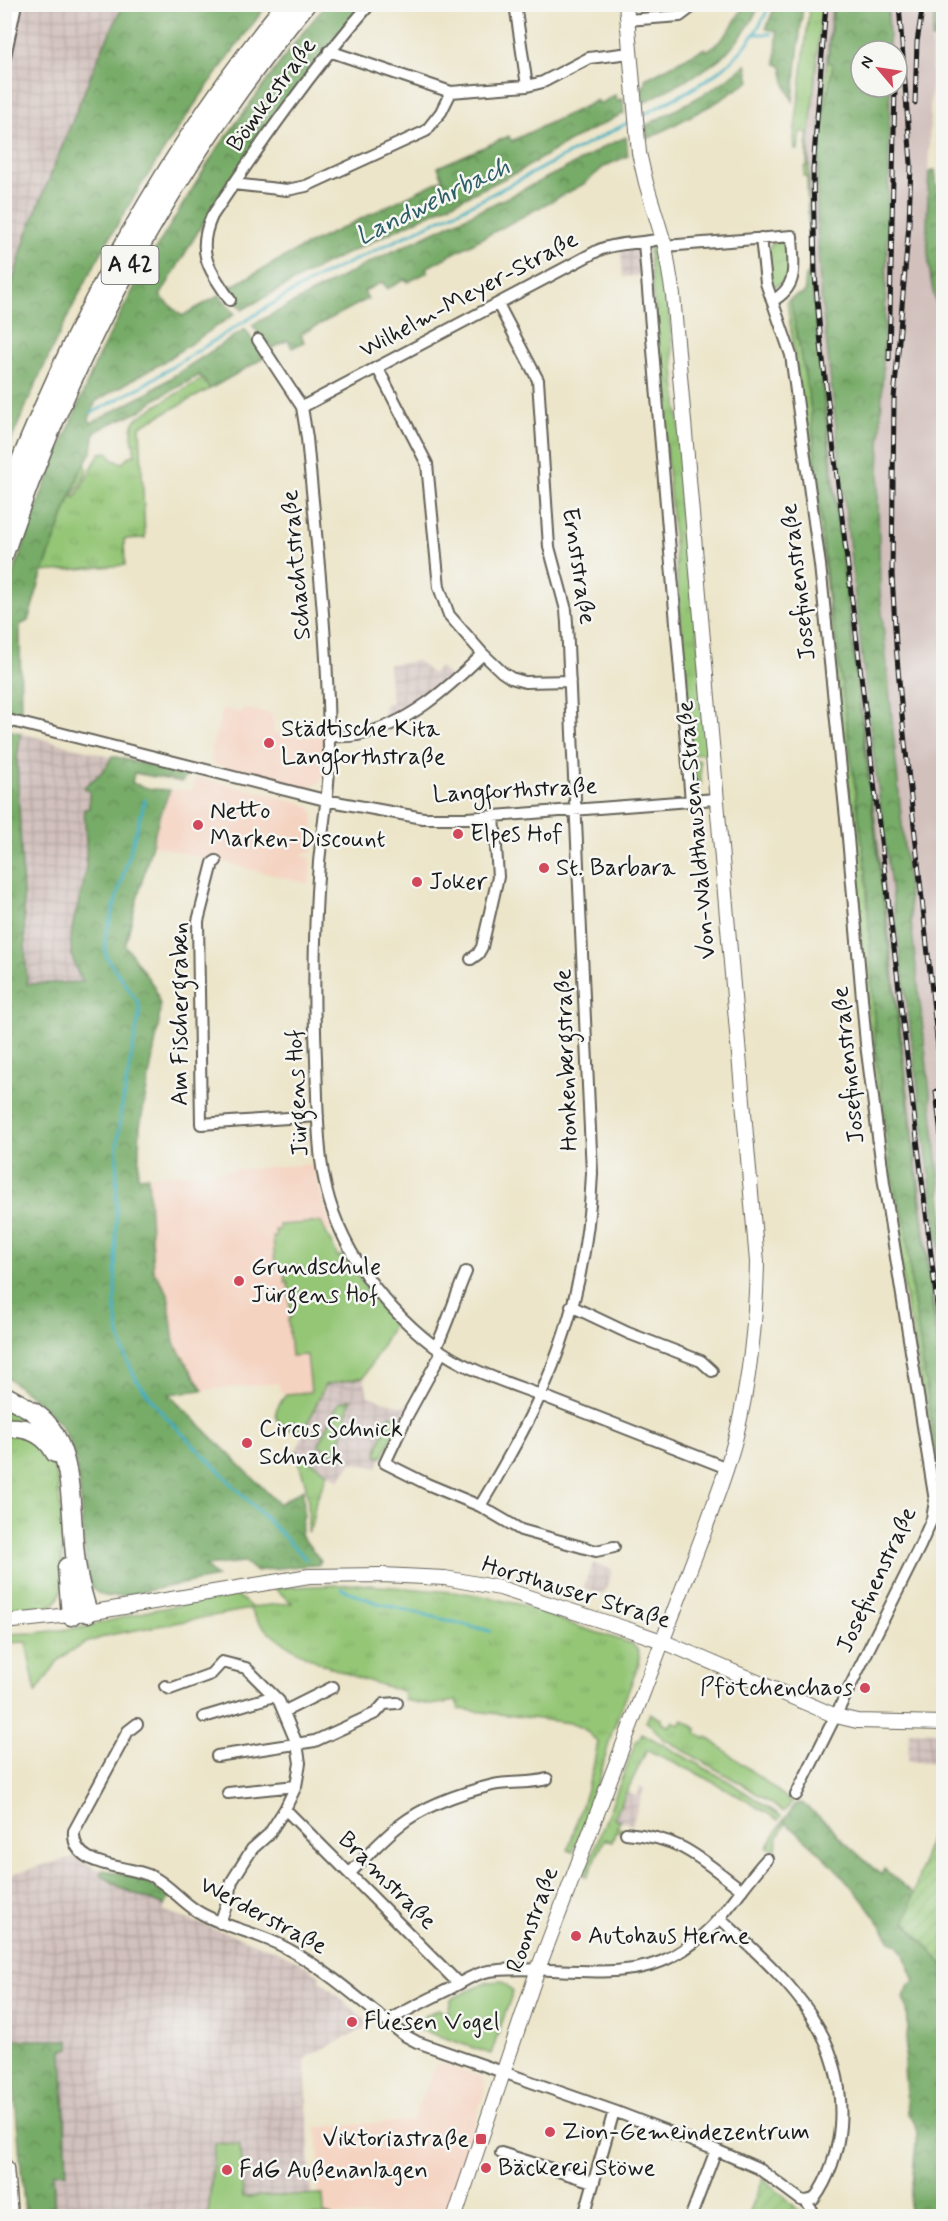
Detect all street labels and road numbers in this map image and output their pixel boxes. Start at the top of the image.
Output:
street label: Bömkestraße [220,32,324,158]
street label: Wilhelm-Meyer-Straße [354,224,584,366]
road number: A 42 [102,246,158,284]
street label: Schachtstraße [275,488,319,641]
street label: Josefinenstraße [774,502,824,662]
street label: Ernststraße [553,506,603,627]
street label: Von-Waldthausen-Straße [670,699,724,961]
street label: Langforthstraße [432,771,598,813]
street label: Am Fischergraben [165,922,199,1106]
street label: Honkenbergstraße [548,968,589,1152]
street label: Josefinenstraße [825,985,873,1145]
street label: Jürgens Hof [279,1028,320,1157]
street label: Josefinenstraße [830,1502,924,1658]
street label: Horsthauser Straße [478,1550,674,1637]
street label: Bramstraße [331,1825,443,1937]
street label: Roonstraße [499,1862,567,1977]
street label: Werderstraße [194,1870,332,1963]

